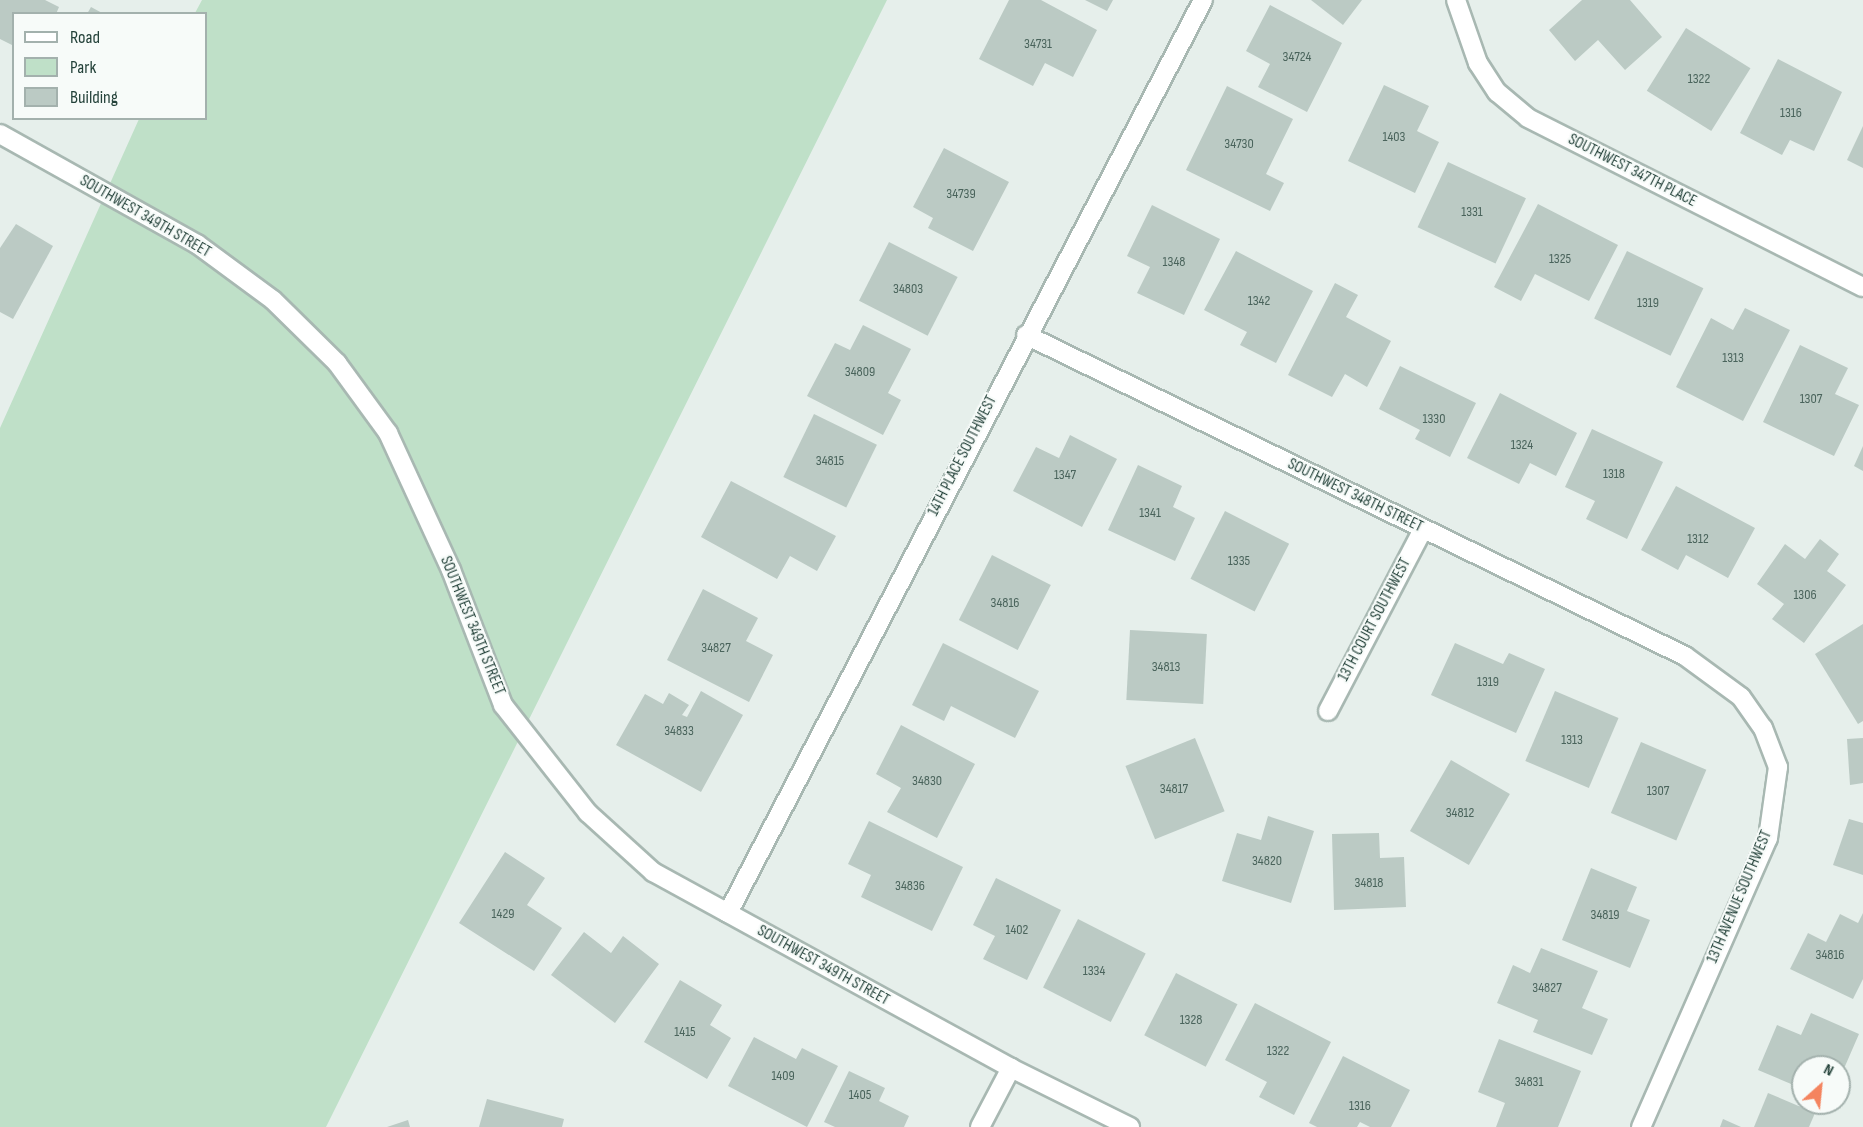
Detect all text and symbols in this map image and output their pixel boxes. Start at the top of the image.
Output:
legend [12,12,207,120]
text: Road [70,27,100,48]
house number: 34731 [1024,36,1052,52]
house number: 34724 [1283,49,1311,65]
text: Park [70,57,96,78]
house number: 1322 [1688,71,1710,87]
text: Building [70,87,118,108]
house number: 1316 [1780,105,1802,121]
house number: 1403 [1383,129,1405,145]
street label: SOUTHWEST 347TH PLACE [1565,130,1699,212]
house number: 34730 [1224,136,1254,152]
street label: SOUTHWEST 349TH STREET [76,172,214,262]
house number: 34739 [946,186,976,202]
house number: 1331 [1461,204,1483,220]
house number: 1325 [1549,251,1571,267]
house number: 1348 [1163,254,1185,270]
house number: 34803 [893,281,923,297]
house number: 1342 [1248,293,1270,309]
house number: 1319 [1637,295,1659,311]
house number: 1313 [1722,350,1744,366]
house number: 34809 [845,364,875,380]
house number: 1307 [1800,391,1822,407]
street label: 14TH PLACE SOUTHWEST [924,393,1002,519]
house number: 1330 [1423,411,1445,427]
house number: 1324 [1511,437,1533,453]
house number: 34815 [816,453,844,469]
street label: SOUTHWEST 348TH STREET [1284,455,1426,537]
house number: 1318 [1603,466,1625,482]
house number: 1347 [1054,467,1076,483]
house number: 1341 [1139,505,1161,521]
house number: 1312 [1687,531,1709,547]
house number: 1335 [1228,553,1250,569]
street label: SOUTHWEST 349TH STREET [435,554,509,698]
street label: 13TH COURT SOUTHWEST [1334,555,1416,685]
house number: 1306 [1793,587,1817,603]
house number: 34816 [991,595,1019,611]
house number: 34827 [701,640,731,656]
house number: 34813 [1152,659,1180,675]
house number: 1319 [1477,674,1499,690]
house number: 34833 [664,723,694,739]
house number: 1313 [1561,732,1583,748]
house number: 34830 [912,773,942,789]
house number: 34817 [1160,781,1188,797]
house number: 1307 [1647,783,1669,799]
house number: 34812 [1446,805,1474,821]
street label: 13TH AVENUE SOUTHWEST [1703,828,1777,966]
house number: 34820 [1252,853,1282,869]
house number: 34818 [1355,875,1383,891]
house number: 34836 [895,878,925,894]
house number: 1429 [492,906,514,922]
house number: 34819 [1590,907,1620,923]
street label: SOUTHWEST 349TH STREET [754,922,892,1010]
house number: 1402 [1006,922,1028,938]
house number: 34816 [1816,947,1844,963]
house number: 1334 [1083,963,1105,979]
house number: 34827 [1532,980,1562,996]
house number: 1328 [1180,1012,1202,1028]
house number: 1415 [674,1024,696,1040]
house number: 1322 [1267,1043,1289,1059]
north arrow [1791,1055,1851,1115]
text: N [1820,1060,1837,1081]
house number: 1409 [771,1068,795,1084]
house number: 34831 [1515,1074,1543,1090]
house number: 1405 [849,1087,871,1103]
house number: 1316 [1349,1098,1371,1114]

